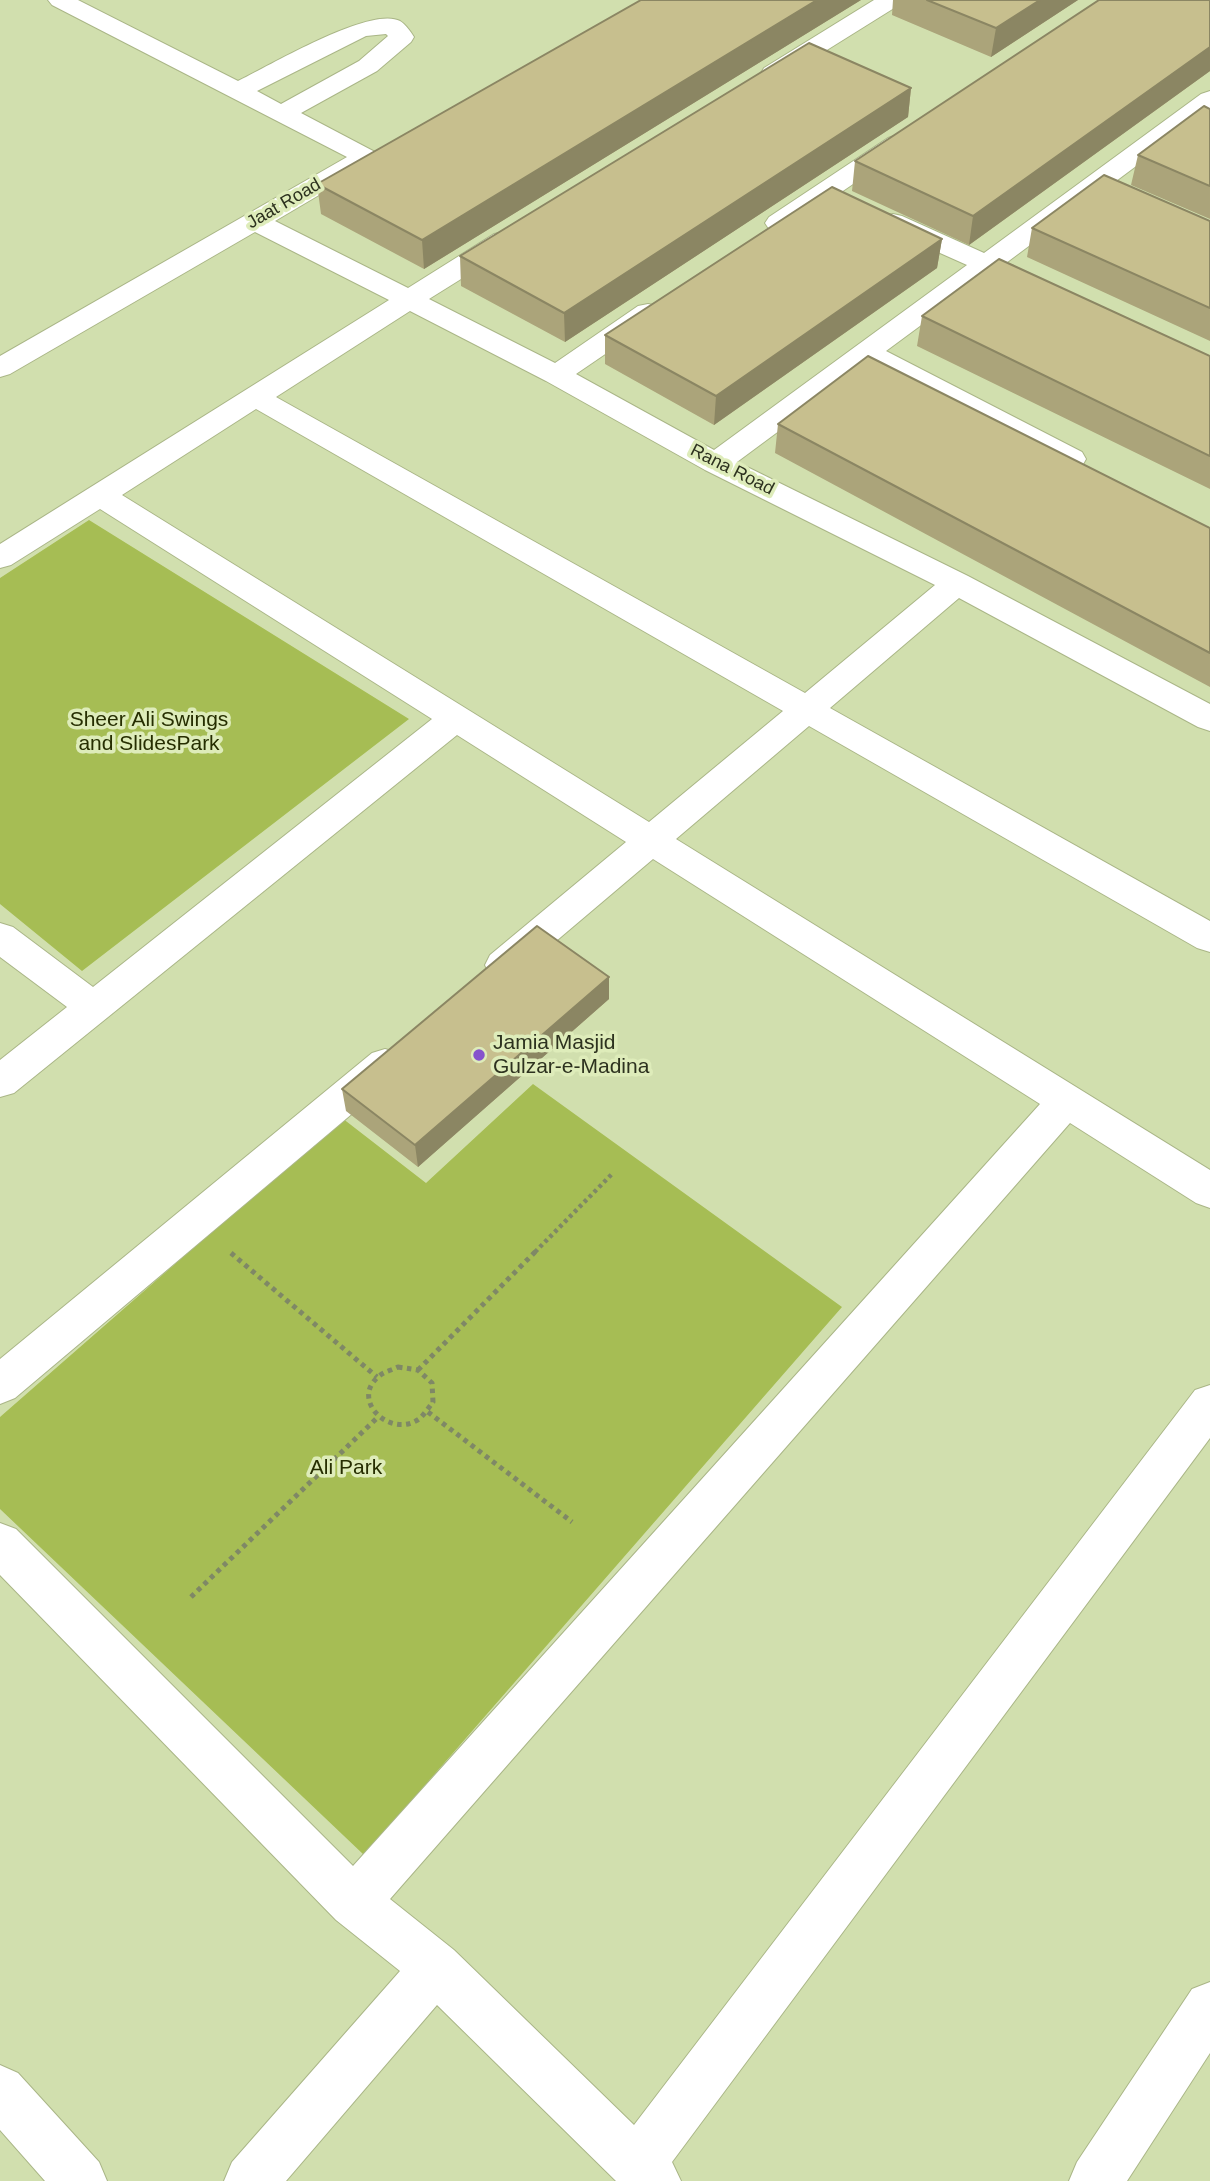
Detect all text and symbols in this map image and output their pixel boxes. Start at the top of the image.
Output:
street label: Jaat Road [243,174,325,234]
street label: Rana Road [687,440,777,500]
park label: Sheer Ali Swings and SlidesPark [70,707,228,757]
place label: Jamia Masjid Gulzar-e-Madina [493,1030,649,1080]
marker: Jamia Masjid Gulzar-e-Madina [471,1047,487,1063]
park label: Ali Park [310,1455,382,1481]

